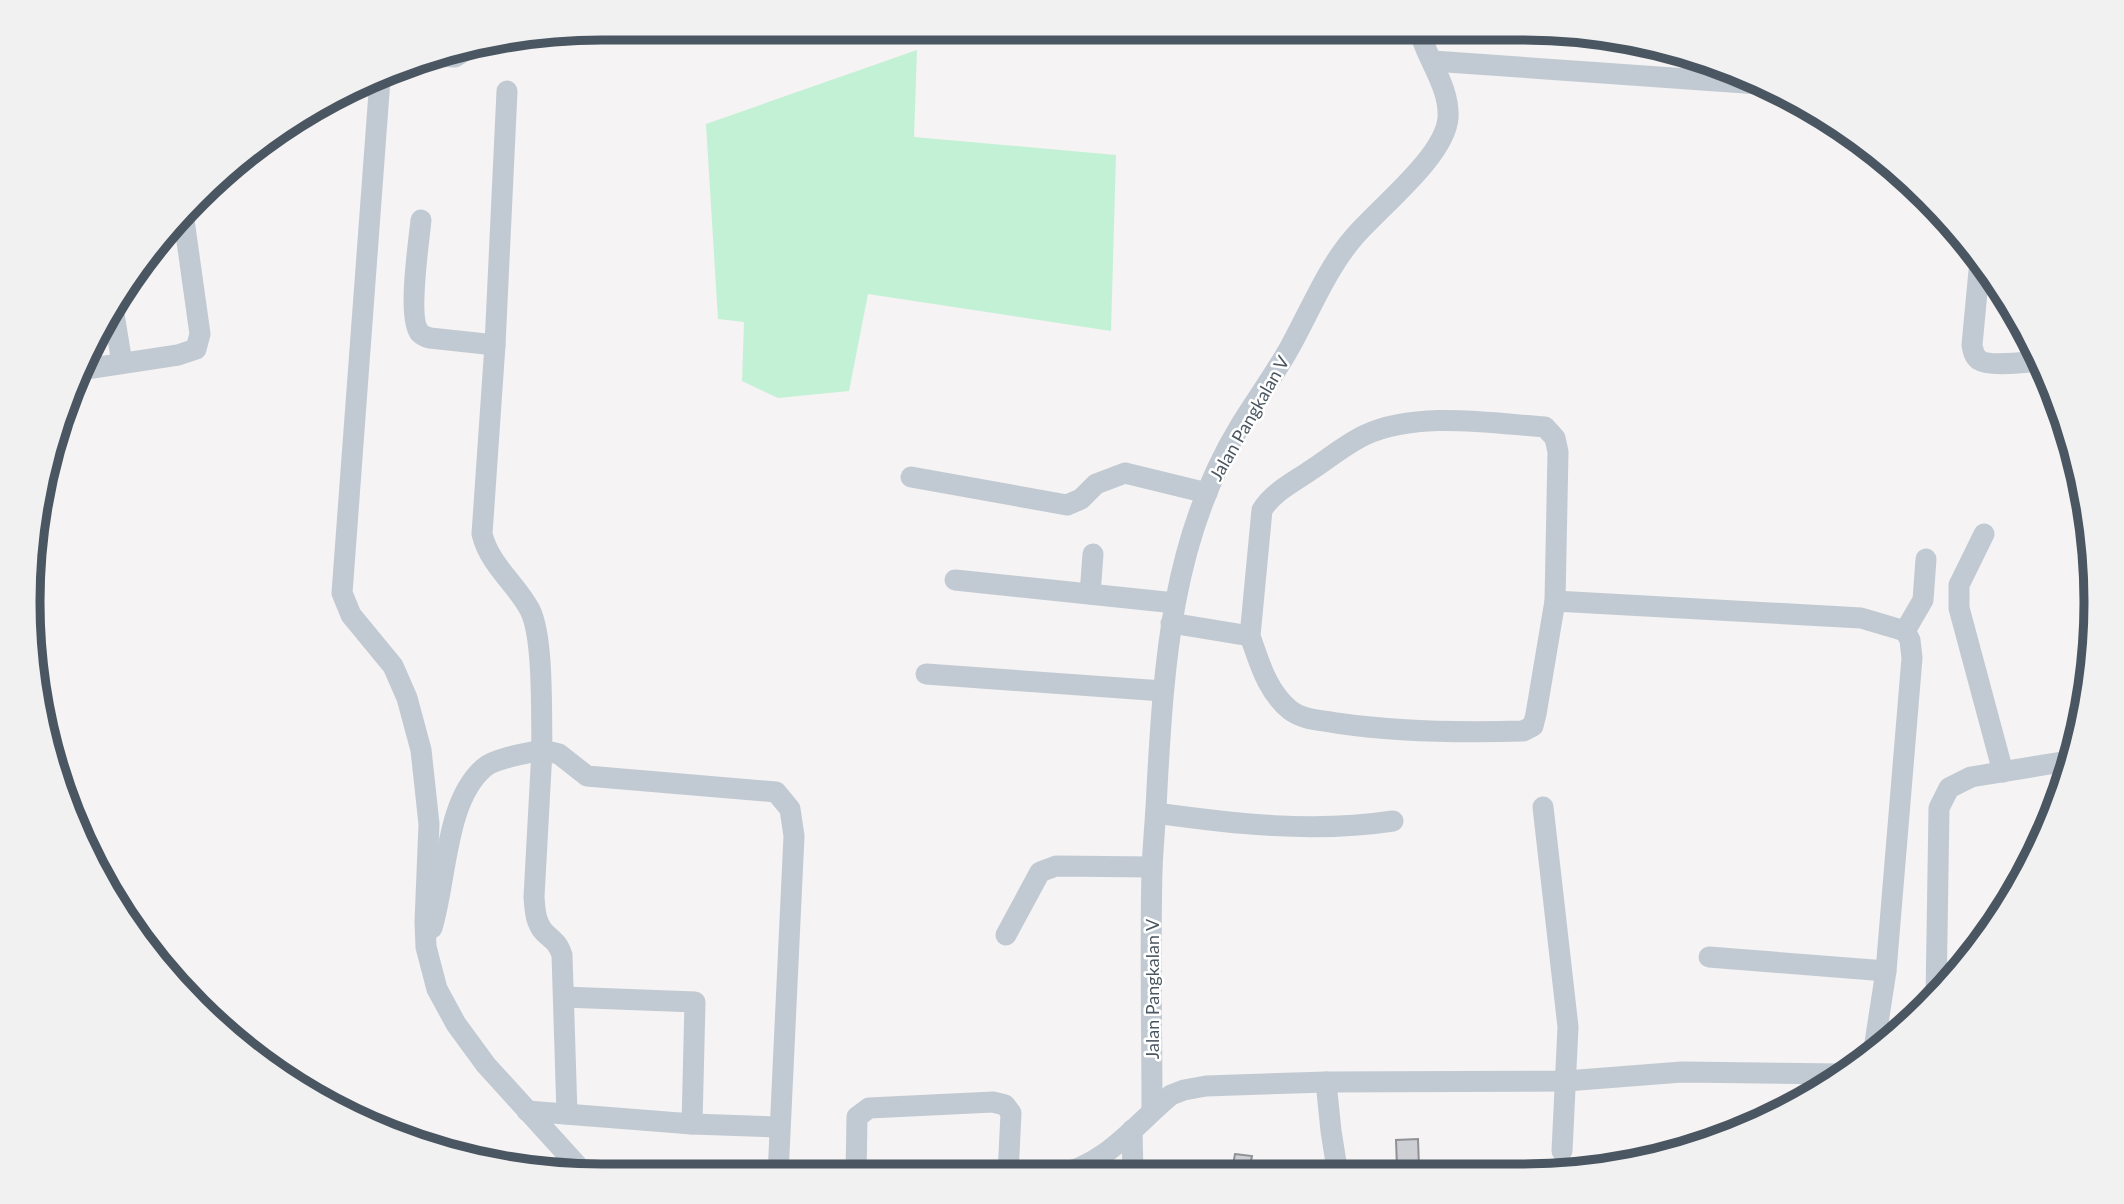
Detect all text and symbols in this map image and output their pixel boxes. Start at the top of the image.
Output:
street label: Jalan Pangkalan V [1204,351,1294,484]
street label: Jalan Pangkalan V [1141,918,1163,1059]

